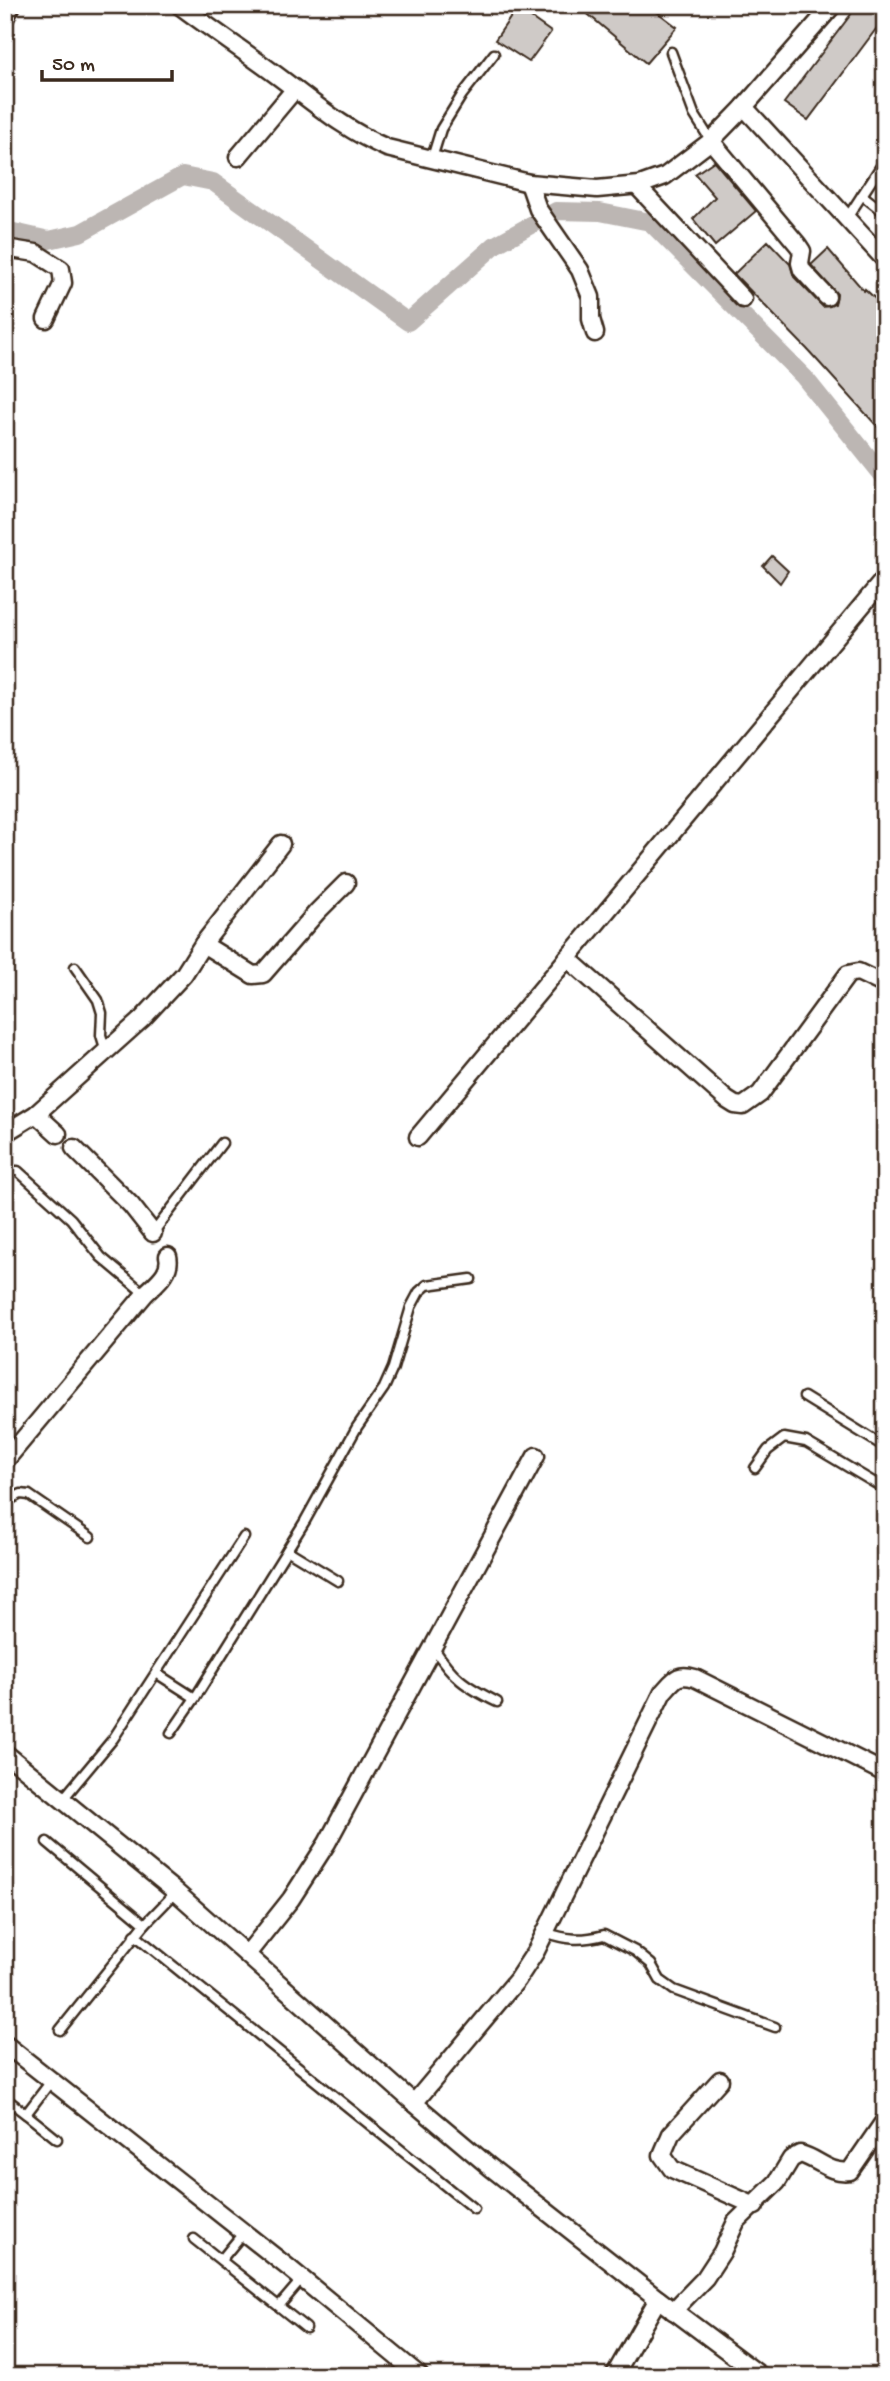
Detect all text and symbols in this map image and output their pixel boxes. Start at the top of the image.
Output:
scale bar [42,38,172,82]
text: 50 m [52,54,95,79]

